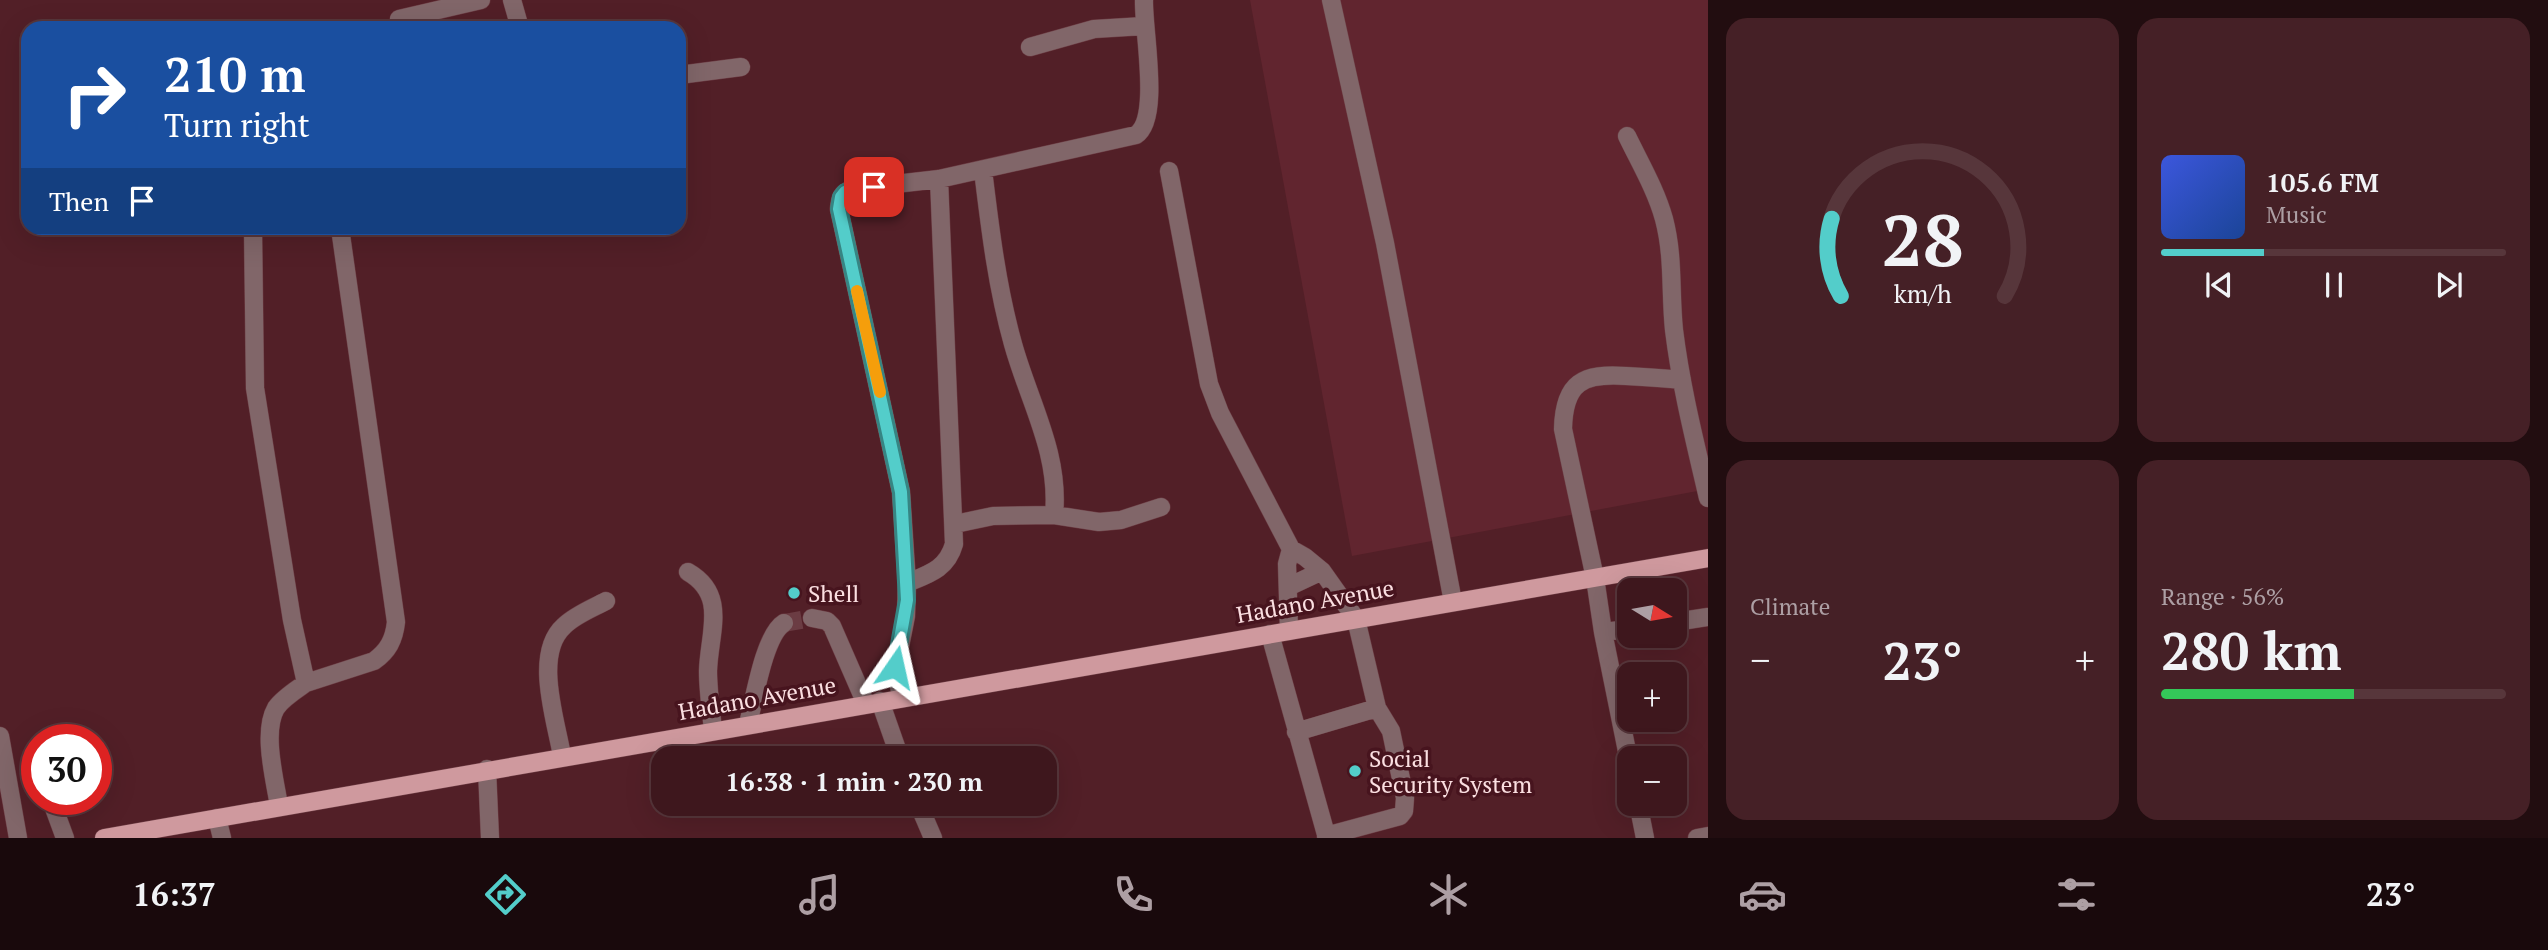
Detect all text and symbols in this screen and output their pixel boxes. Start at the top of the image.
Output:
text: 210 m [164,41,306,106]
icon: right [49,49,140,140]
text: Turn right [164,104,310,146]
pin [844,157,904,217]
text: 105.6 FM [2266,165,2379,199]
icon: arrive [855,168,893,206]
icon: arrive [123,182,161,220]
text: Then [49,184,109,218]
text: 28 [1881,190,1964,287]
text: Music [2266,199,2327,230]
icon: previous [2200,266,2238,304]
icon: pause [2315,266,2353,304]
icon: next [2430,266,2468,304]
text: km/h [1894,277,1952,310]
street label: Hadano Avenue [1234,572,1396,630]
place label: Shell [808,578,859,609]
north arrow [1617,578,1687,648]
map controls [1617,578,1687,816]
text: Range · 56% [2161,581,2284,612]
marker: Shell [786,585,802,601]
text: Climate [1750,591,1830,622]
text: 280 km [2161,616,2342,685]
text: 23° [1882,626,1963,695]
position arrow [858,630,932,704]
text: − [1750,635,1770,685]
text: + [2075,635,2095,685]
button: + [1617,662,1687,732]
street label: Hadano Avenue [676,669,838,727]
speed limit sign: 30 [21,724,112,815]
place label: Social Security System [1369,743,1532,800]
button: − [1617,746,1687,816]
marker: Social Security System [1347,763,1363,779]
text: 16:38 · 1 min · 230 m [725,764,983,798]
icon: directions [481,870,530,919]
icon: music [795,870,844,919]
icon: phone [1109,870,1158,919]
icon: climate [1424,870,1473,919]
icon: car [1738,870,1787,919]
icon: filters [2052,870,2101,919]
text: 16:37 [133,873,216,915]
text: 23° [2366,873,2415,915]

